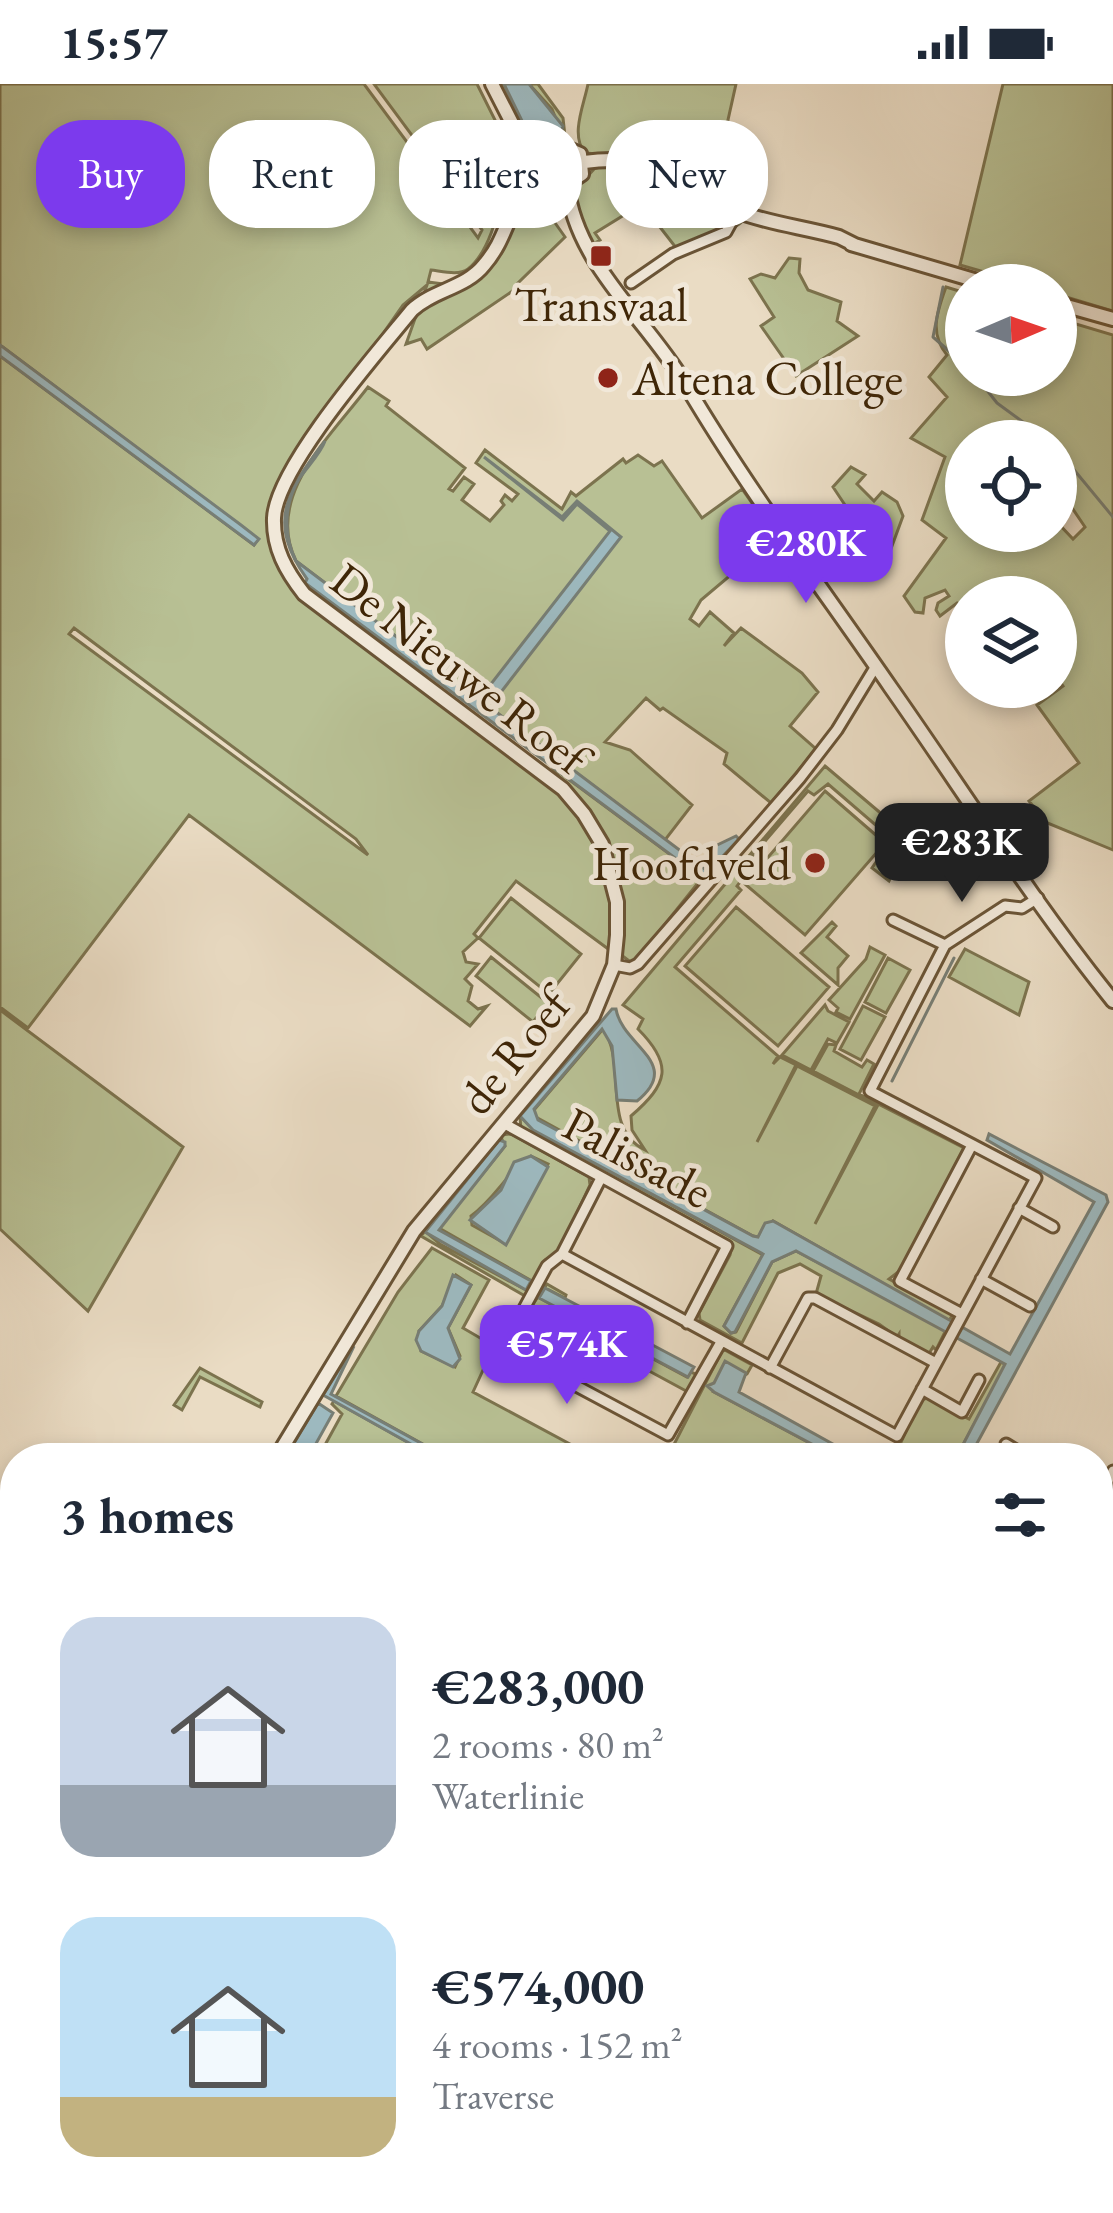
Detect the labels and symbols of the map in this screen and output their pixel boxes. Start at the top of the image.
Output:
marker: Transvaal [588,243,614,269]
north arrow [945,264,1077,396]
place label: Transvaal [514,273,688,335]
place label: Altena College [631,347,903,409]
marker: Altena College [595,365,621,391]
pin: €280K [722,504,890,606]
street label: De Nieuwe Roef [319,548,606,791]
pin: €283K [878,803,1046,905]
place label: Hoofdveld [592,832,792,894]
marker: Hoofdveld [802,850,828,876]
street label: de Roef [444,971,587,1127]
street label: Palissade [553,1092,723,1222]
pin: €574K [483,1305,651,1407]

